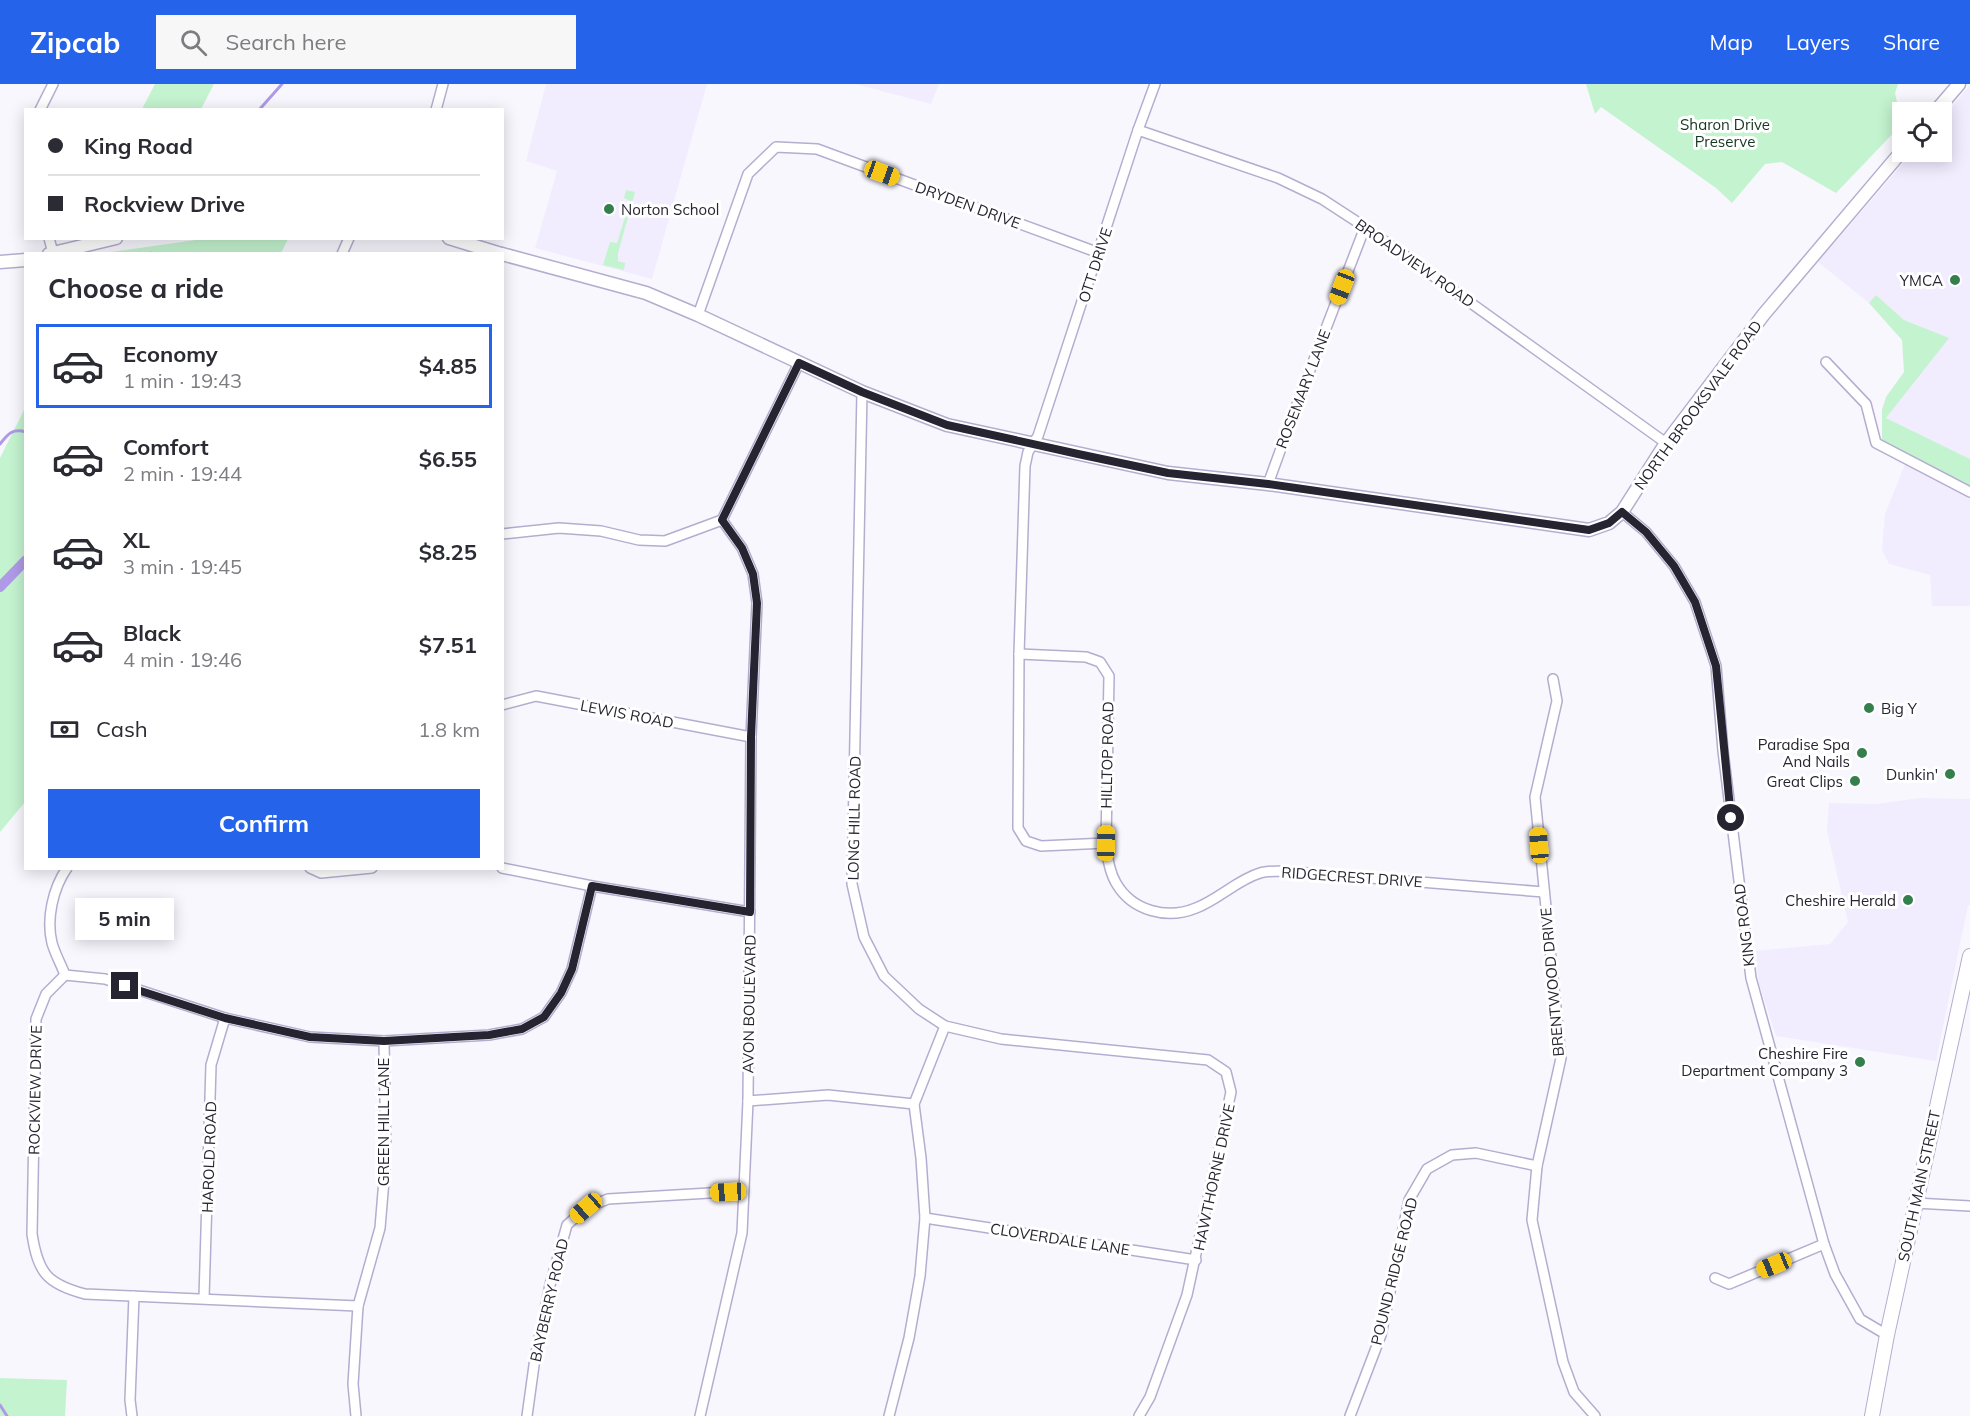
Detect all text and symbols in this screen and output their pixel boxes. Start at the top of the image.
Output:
search box [156,15,576,69]
text: Zipcab [30,25,120,60]
icon: search [177,26,210,59]
text: Search here [225,28,346,56]
text: Map [1710,29,1753,55]
text: Layers [1786,29,1850,55]
text: Share [1883,29,1940,55]
map controls [1892,102,1952,162]
button: locate [1892,102,1952,162]
park label: Sharon Drive Preserve [1680,115,1770,151]
text: King Road [84,132,193,160]
car [862,158,902,188]
street label: DRYDEN DRIVE [913,177,1023,233]
text: Rockview Drive [84,190,245,218]
place label: Norton School [621,200,719,219]
marker: Norton School [602,202,616,216]
street label: BROADVIEW ROAD [1352,215,1478,311]
street label: OTT DRIVE [1074,225,1116,305]
car [1327,267,1357,307]
text: Choose a ride [48,271,224,305]
place label: YMCA [1899,271,1943,290]
marker: YMCA [1948,273,1962,287]
street label: NORTH BROOKSVALE ROAD [1630,317,1766,493]
street label: ROSEMARY LANE [1272,327,1335,451]
icon: car [51,339,105,393]
text: Economy [123,340,218,368]
text: $4.85 [419,352,477,380]
text: 1 min · 19:43 [123,368,242,393]
icon: car [51,432,105,486]
text: Comfort [123,433,209,461]
text: $6.55 [419,445,477,473]
text: 2 min · 19:44 [123,461,242,486]
icon: car [51,525,105,579]
text: XL [123,526,150,554]
text: $8.25 [419,538,477,566]
text: 3 min · 19:45 [123,554,242,579]
icon: car [51,618,105,672]
text: Black [123,619,181,647]
text: $7.51 [419,631,477,659]
text: 4 min · 19:46 [123,647,242,672]
street label: LEWIS ROAD [579,696,675,732]
place label: Big Y [1881,699,1918,718]
street label: HILLTOP ROAD [1097,701,1117,809]
marker: Big Y [1862,701,1876,715]
icon: cash [48,713,81,746]
text: Cash [96,715,148,743]
text: 1.8 km [418,717,480,742]
place label: Paradise Spa And Nails [1758,735,1850,771]
marker: Paradise Spa And Nails [1855,746,1869,760]
street label: LONG HILL ROAD [843,755,865,881]
place label: Dunkin' [1886,765,1938,784]
marker: Dunkin' [1943,767,1957,781]
place label: Great Clips [1767,772,1843,791]
marker: Great Clips [1848,774,1862,788]
button: Confirm [48,789,480,858]
route start [1717,804,1744,831]
car [1097,825,1115,861]
car [1528,826,1550,864]
street label: RIDGECREST DRIVE [1281,863,1423,891]
street label: KING ROAD [1729,882,1759,968]
place label: Cheshire Herald [1785,891,1896,910]
marker: Cheshire Herald [1901,893,1915,907]
callout: 5 min [76,899,174,941]
text: 5 min [98,906,151,931]
street label: BRENTWOOD DRIVE [1536,907,1568,1057]
street label: AVON BOULEVARD [738,934,760,1074]
route end [111,972,138,999]
street label: ROCKVIEW DRIVE [24,1025,46,1155]
place label: Cheshire Fire Department Company 3 [1681,1044,1848,1080]
marker: Cheshire Fire Department Company 3 [1853,1055,1867,1069]
street label: GREEN HILL LANE [374,1057,393,1186]
street label: HAROLD ROAD [198,1101,220,1213]
street label: HAWTHORNE DRIVE [1189,1102,1239,1252]
street label: SOUTH MAIN STREET [1894,1109,1944,1263]
car [710,1182,746,1202]
car [567,1189,605,1227]
street label: POUND RIDGE ROAD [1366,1195,1422,1347]
street label: CLOVERDALE LANE [989,1219,1131,1259]
street label: BAYBERRY ROAD [526,1236,572,1364]
car [1754,1250,1794,1280]

